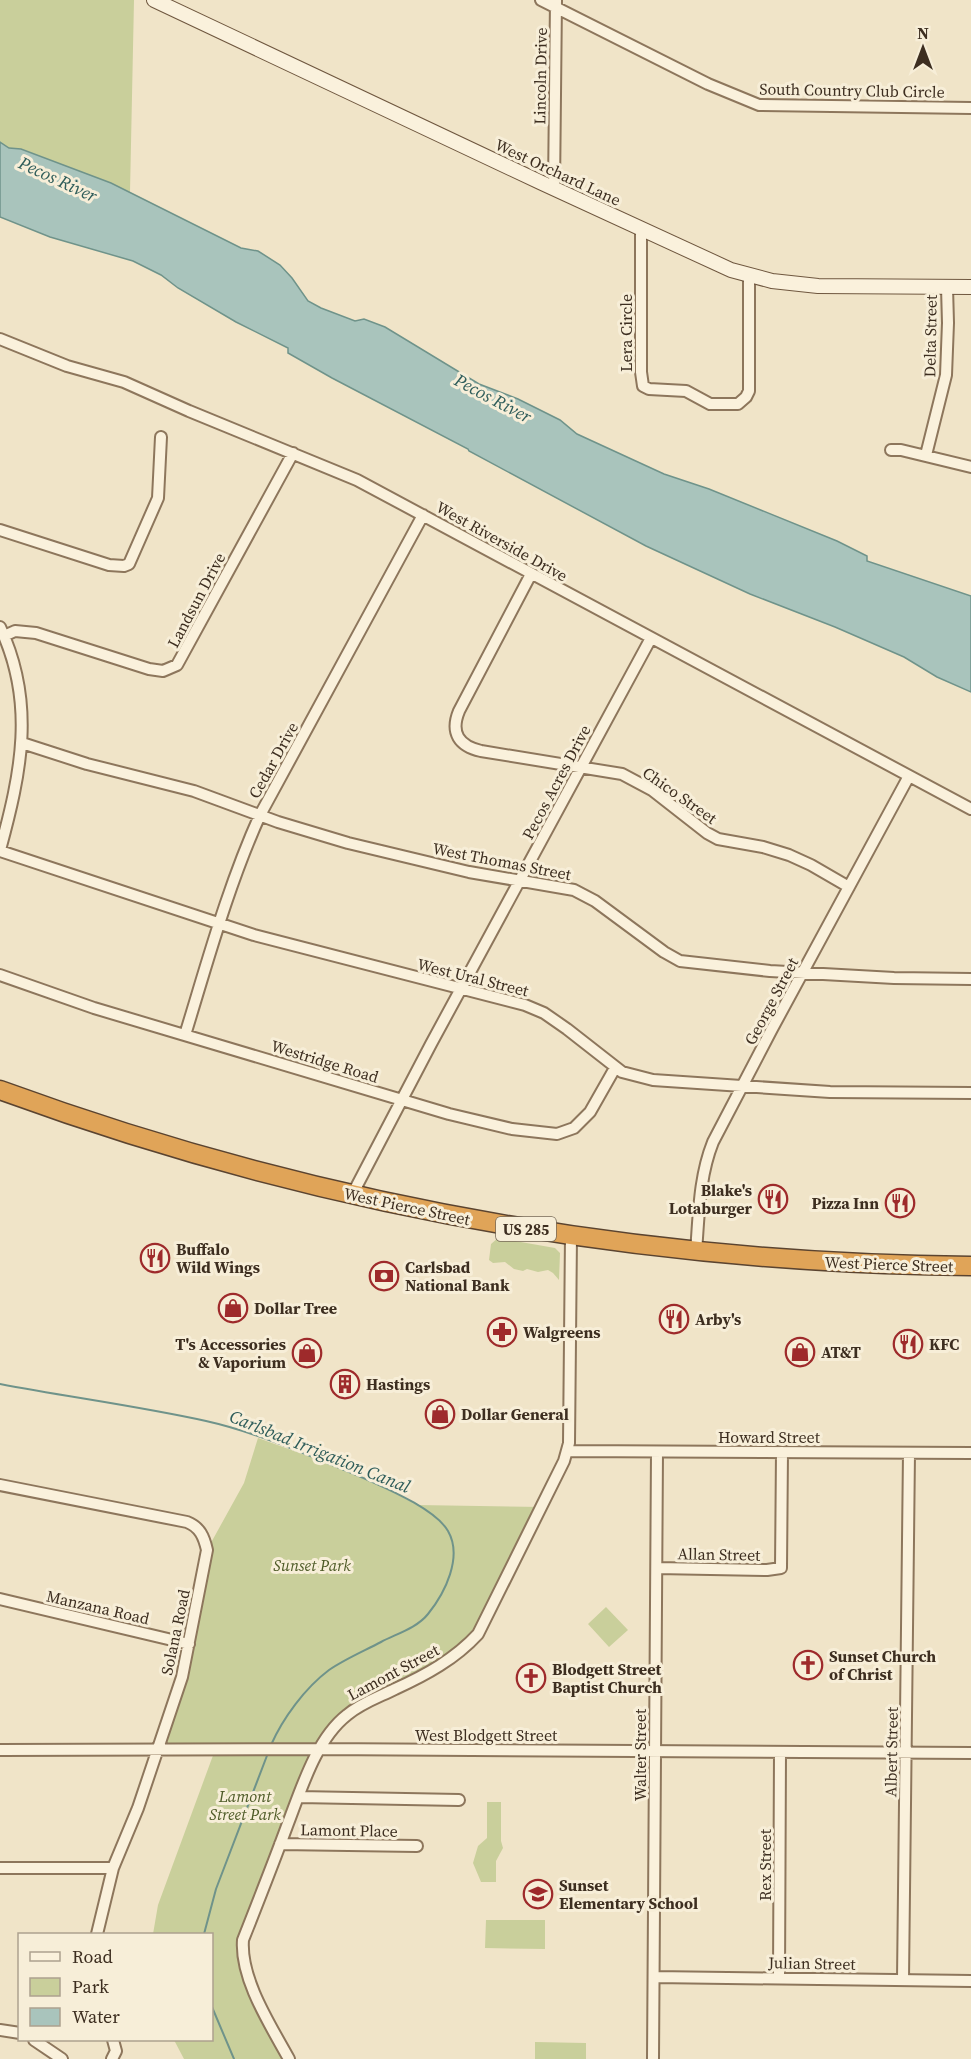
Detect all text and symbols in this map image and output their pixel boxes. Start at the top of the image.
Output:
north arrow [893,18,953,78]
text: N [917,22,929,44]
street label: Lincoln Drive [528,27,552,125]
street label: South Country Club Circle [759,77,945,103]
street label: West Orchard Lane [492,133,624,211]
water label: Pecos River [14,150,102,208]
street label: Lera Circle [615,294,637,372]
street label: Delta Street [918,294,942,377]
water label: Pecos River [449,367,537,429]
street label: West Riverside Drive [432,496,572,586]
street label: Landsun Drive [162,549,230,651]
street label: Cedar Drive [243,718,303,802]
street label: Pecos Acres Drive [517,721,595,843]
street label: Chico Street [638,761,722,829]
street label: West Thomas Street [431,837,574,885]
street label: West Ural Street [415,953,532,1002]
street label: George Street [739,953,804,1048]
street label: Westridge Road [269,1034,381,1088]
place label: Blake's Lotaburger [669,1179,753,1219]
street label: West Pierce Street [342,1182,473,1230]
restaurant icon: Blake's Lotaburger [757,1183,789,1215]
restaurant icon: Pizza Inn [884,1187,916,1219]
place label: Pizza Inn [811,1192,879,1214]
road number: US 285 [496,1217,556,1241]
place label: Buffalo Wild Wings [176,1238,260,1278]
restaurant icon: Buffalo Wild Wings [139,1242,171,1274]
street label: West Pierce Street [824,1251,954,1277]
place label: Carlsbad National Bank [405,1256,510,1296]
bank icon: Carlsbad National Bank [368,1260,400,1292]
shop icon: Dollar Tree [217,1292,249,1324]
place label: Dollar Tree [254,1297,337,1319]
restaurant icon: Arby's [658,1303,690,1335]
place label: Arby's [695,1308,741,1330]
pharmacy icon: Walgreens [486,1316,518,1348]
place label: Walgreens [523,1321,601,1343]
restaurant icon: KFC [892,1328,924,1360]
place label: T's Accessories & Vaporium [175,1333,286,1373]
place label: KFC [929,1333,959,1355]
shop icon: AT&T [784,1336,816,1368]
shop icon: T's Accessories & Vaporium [291,1337,323,1369]
place label: AT&T [821,1341,861,1363]
building icon: Hastings [329,1368,361,1400]
place label: Hastings [366,1373,430,1395]
shop icon: Dollar General [424,1398,456,1430]
water label: Carlsbad Irrigation Canal [226,1403,414,1499]
place label: Dollar General [461,1403,569,1425]
street label: Howard Street [718,1426,821,1448]
street label: Allan Street [677,1542,761,1566]
park label: Sunset Park [273,1554,351,1576]
street label: Manzana Road [44,1584,152,1630]
street label: Solana Road [155,1587,195,1677]
street label: Lamont Street [343,1638,443,1705]
place label: Sunset Church of Christ [829,1645,936,1685]
church icon: Sunset Church of Christ [792,1649,824,1681]
place label: Blodgett Street Baptist Church [552,1658,662,1698]
church icon: Blodgett Street Baptist Church [515,1662,547,1694]
street label: Albert Street [879,1706,903,1797]
street label: Walter Street [629,1708,651,1801]
street label: West Blodgett Street [415,1724,558,1746]
park label: Lamont Street Park [209,1785,281,1825]
street label: Lamont Place [300,1818,398,1842]
street label: Rex Street [754,1828,776,1901]
place label: Sunset Elementary School [559,1874,698,1914]
school or university icon: Sunset Elementary School [522,1878,554,1910]
legend [18,1933,213,2041]
text: Road [72,1944,113,1969]
street label: Julian Street [767,1951,857,1975]
text: Park [72,1974,109,1999]
text: Water [72,2004,120,2029]

